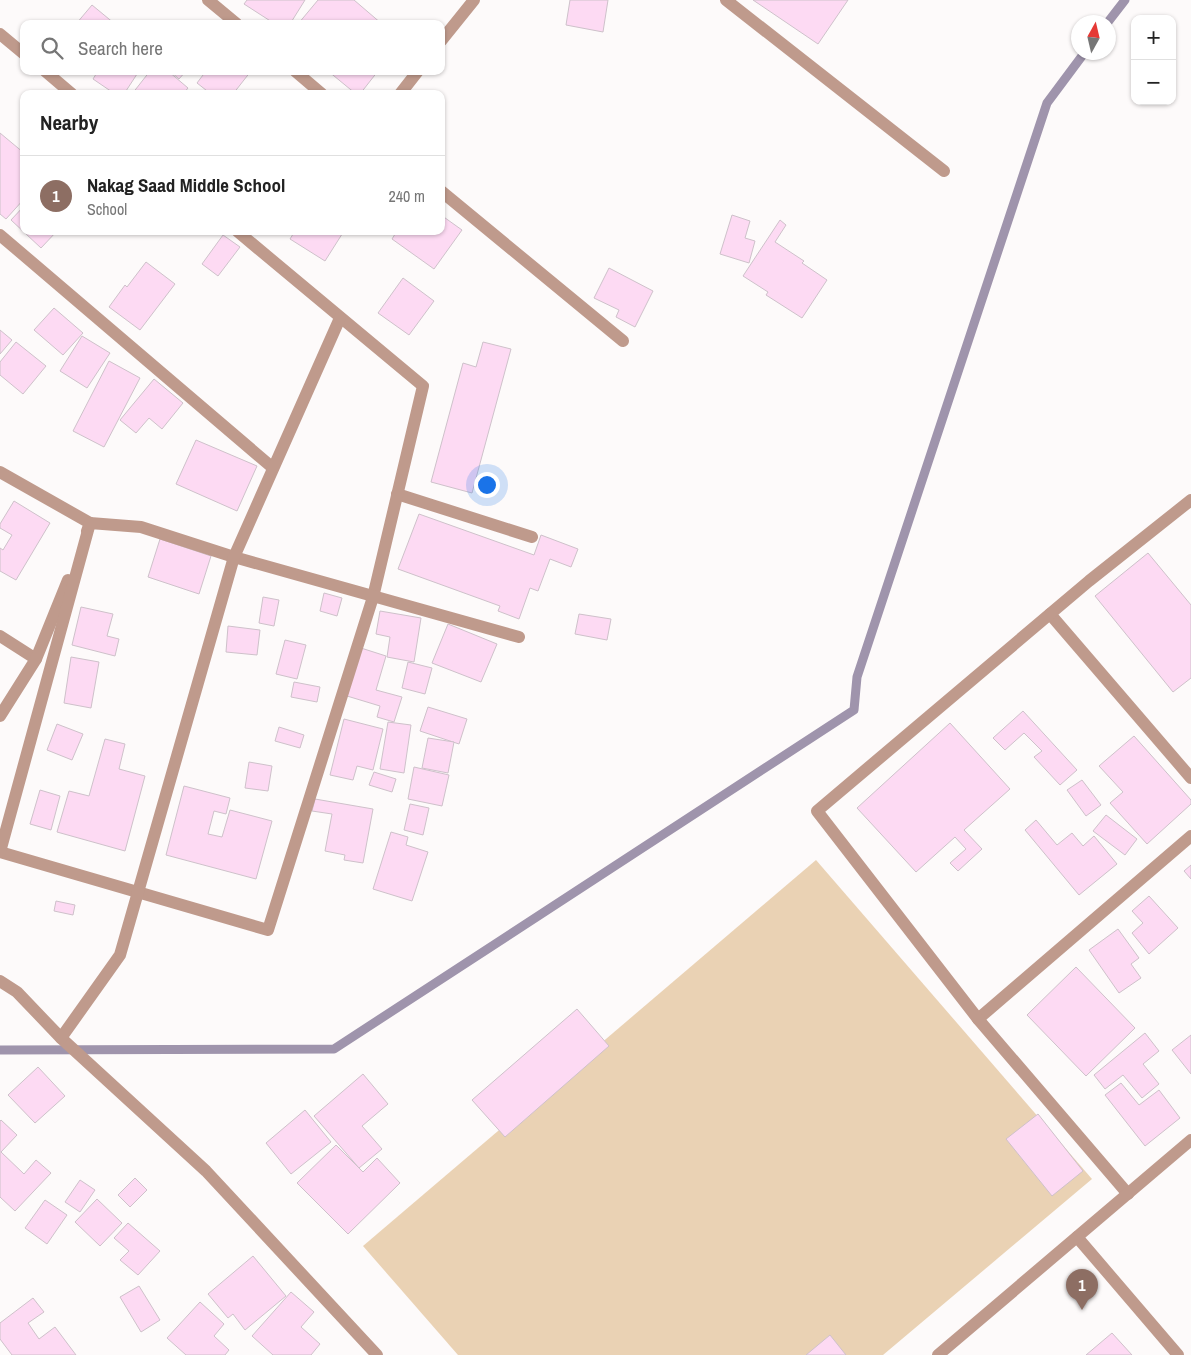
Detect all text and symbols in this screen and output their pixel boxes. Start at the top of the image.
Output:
north arrow [1071,15,1116,60]
map controls [1131,15,1176,105]
button: + [1131,15,1176,60]
search box [20,20,445,75]
icon: search [38,34,66,62]
text: Search here [78,35,163,61]
button: − [1131,60,1176,105]
text: Nearby [40,108,98,137]
text: Nakag Saad Middle School [87,172,285,198]
text: 1 [52,185,60,207]
text: 240 m [389,185,425,207]
text: School [87,198,127,220]
your location [474,472,500,498]
pin: 1 [1066,1269,1098,1310]

